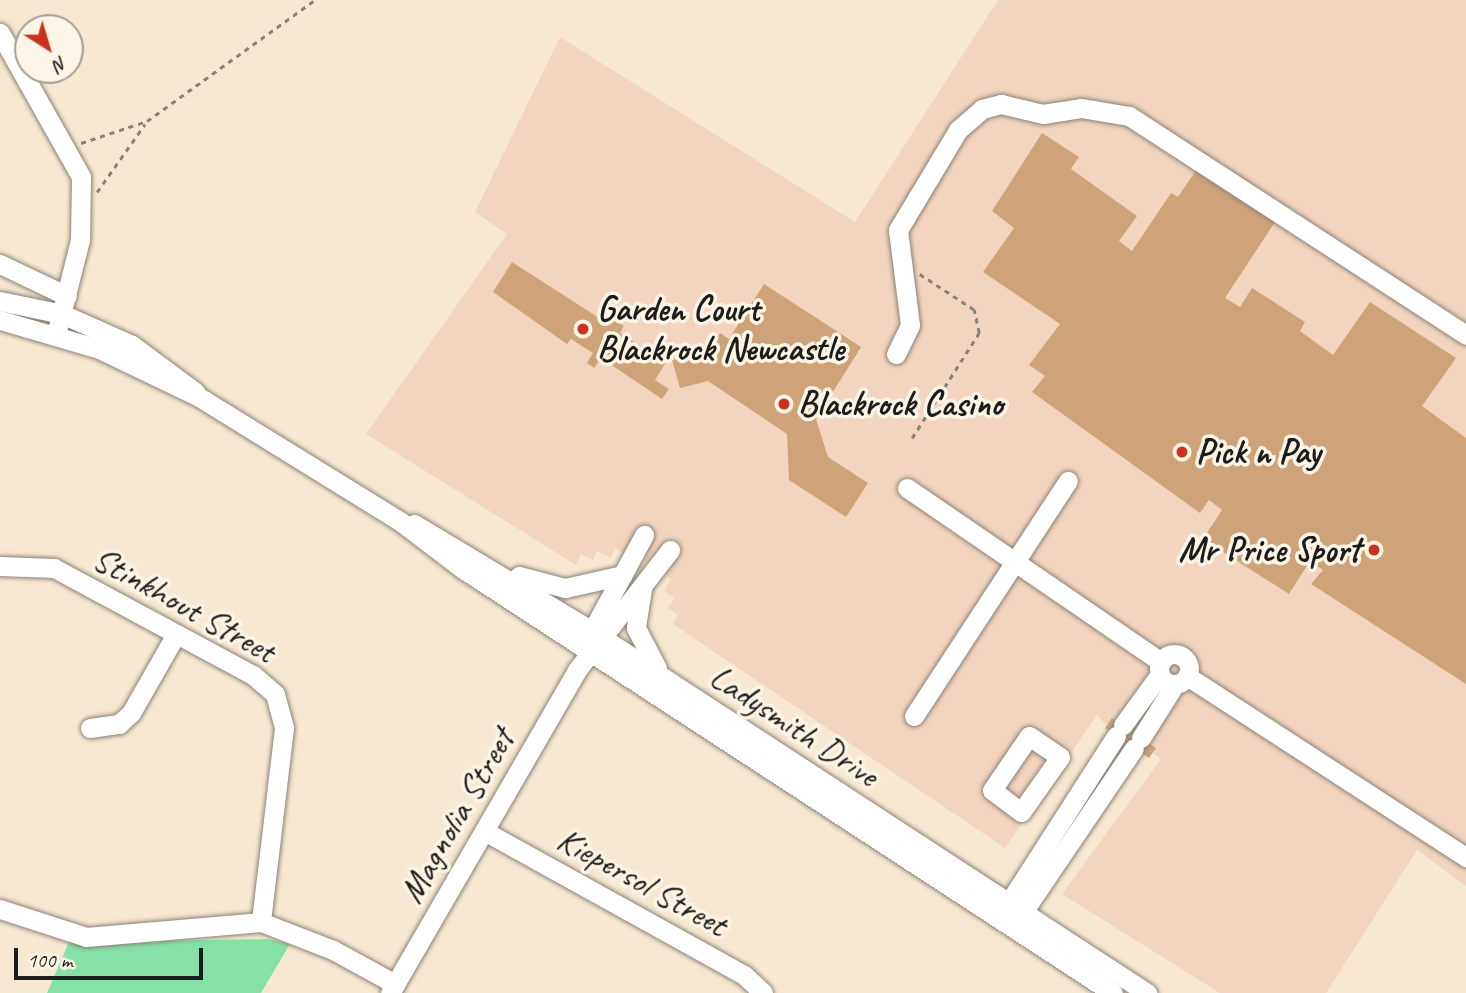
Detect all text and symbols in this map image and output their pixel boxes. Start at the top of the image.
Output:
north arrow [14,14,84,84]
text: N [49,51,72,77]
place label: Garden Court Blackrock Newcastle [597,288,843,370]
marker: Garden Court Blackrock Newcastle [575,321,591,337]
place label: Blackrock Casino [798,383,1004,425]
marker: Blackrock Casino [776,396,792,412]
place label: Pick n Pay [1196,431,1320,473]
marker: Pick n Pay [1174,444,1190,460]
place label: Mr Price Sport [1177,529,1360,571]
street label: Stinkhout Street [85,538,283,672]
marker: Mr Price Sport [1366,542,1382,558]
street label: Ladysmith Drive [702,656,886,796]
street label: Magnolia Street [390,722,524,910]
street label: Kiepersol Street [550,818,734,946]
scale bar [18,934,206,978]
text: 100 m [27,947,72,973]

